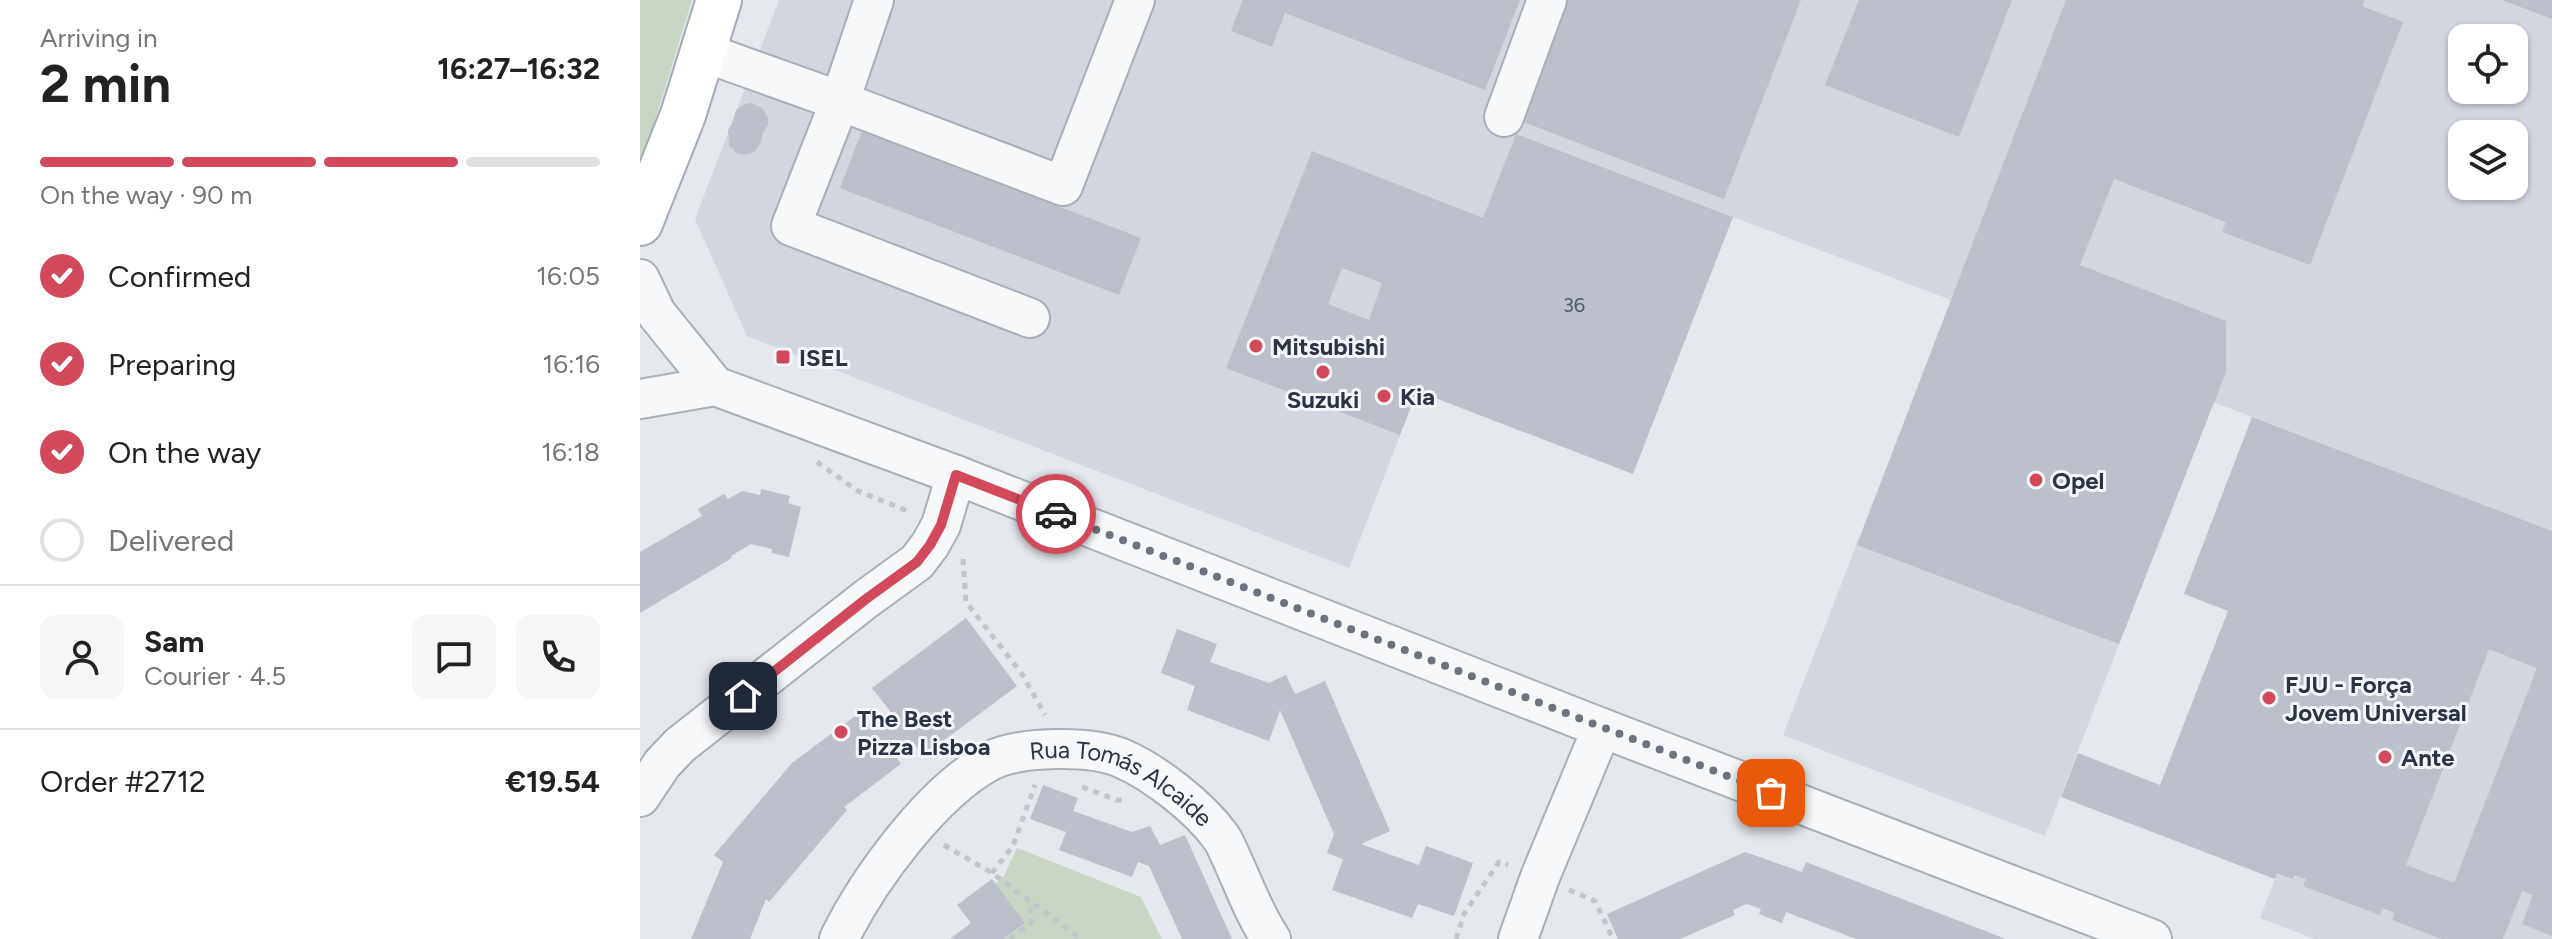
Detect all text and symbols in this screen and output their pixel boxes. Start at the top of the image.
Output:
text: Arriving in [40,22,158,54]
map controls [2448,24,2528,200]
button: locate [2448,24,2528,104]
text: 16:27–16:32 [437,50,600,87]
text: 2 min [40,53,171,115]
button: layers [2448,120,2528,200]
text: On the way · 90 m [40,179,252,211]
icon: check [40,254,84,298]
text: Confirmed [108,258,251,295]
text: 16:05 [536,260,600,292]
house number: 36 [1563,293,1585,317]
place label: Mitsubishi [1272,332,1385,361]
marker: Mitsubishi [1247,337,1265,355]
icon: check [40,342,84,386]
place label: ISEL [799,343,848,372]
text: Preparing [108,346,236,383]
text: 16:16 [543,348,600,380]
marker: ISEL [774,348,792,366]
marker: Suzuki [1314,363,1332,381]
place label: Kia [1400,382,1435,411]
place label: Suzuki [1287,385,1359,414]
marker: Kia [1375,387,1393,405]
icon: check [40,430,84,474]
text: On the way [108,434,261,471]
text: 16:18 [541,436,600,468]
place label: Opel [2052,466,2105,495]
marker: Opel [2027,471,2045,489]
courier [1016,474,1096,554]
icon: car [1034,492,1078,536]
text: Delivered [108,522,234,559]
button: person [40,615,124,699]
button: chat [412,615,496,699]
button: phone [516,615,600,699]
text: Sam [144,623,204,660]
text: Courier · 4.5 [144,660,286,692]
pin [709,662,777,730]
place label: FJU - Força Jovem Universal [2285,670,2467,727]
icon: home [721,674,765,718]
marker: FJU - Força Jovem Universal [2260,689,2278,707]
place label: The Best Pizza Lisboa [857,704,991,761]
marker: The Best Pizza Lisboa [832,723,850,741]
street label: Rua Tomás Alcaide [1028,734,1219,832]
place label: Ante [2401,743,2455,772]
marker: Ante [2376,748,2394,766]
pin [1737,759,1805,827]
text: Order #2712 [40,763,206,800]
text: €19.54 [505,763,600,800]
icon: bag [1749,771,1793,815]

